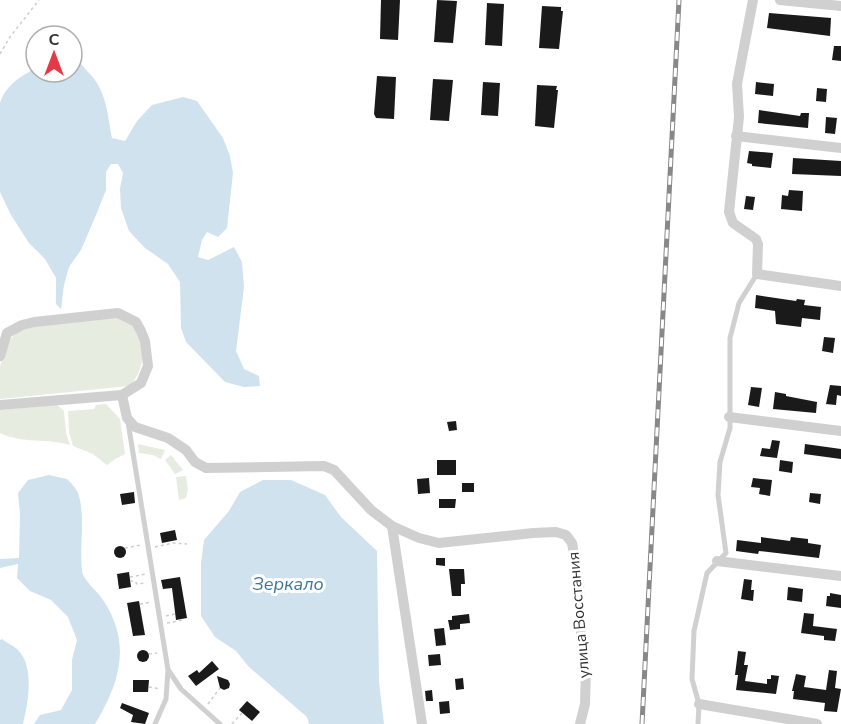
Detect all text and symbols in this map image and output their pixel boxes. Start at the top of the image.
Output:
north arrow [24,24,84,84]
text: С [49,29,60,51]
street label: улица Восстания [563,551,595,679]
water label: Зеркало [252,572,324,596]

